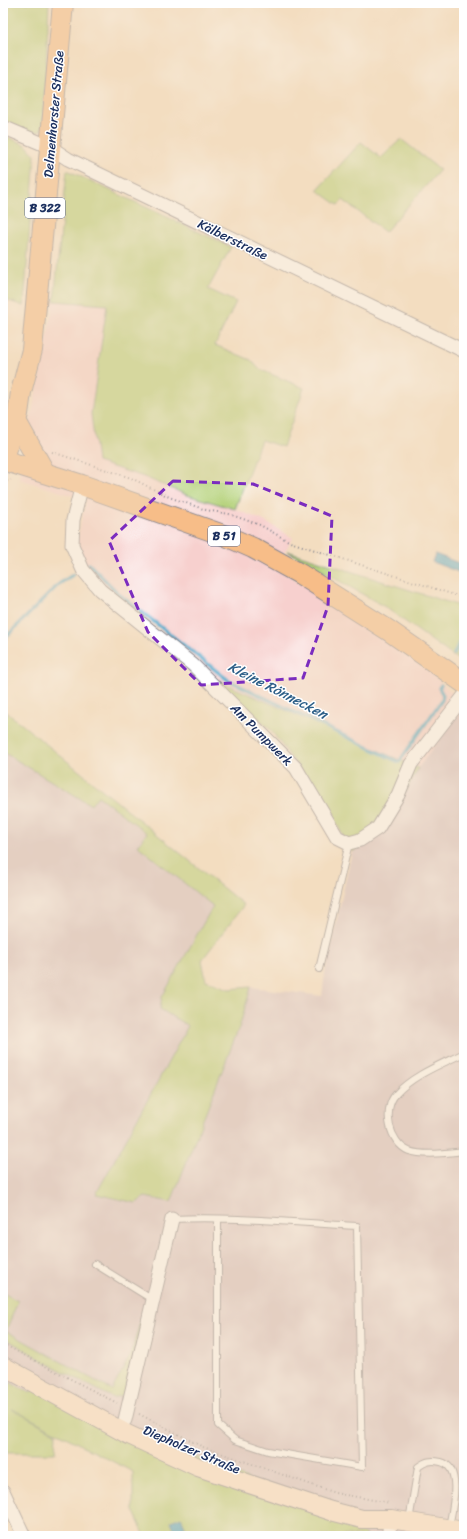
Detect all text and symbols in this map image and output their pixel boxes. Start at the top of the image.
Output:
street label: Delmenhorster Straße [36,50,71,178]
road number: B 322 [25,198,65,218]
street label: Kälberstraße [194,212,272,266]
road number: B 51 [208,526,240,546]
water label: Kleine Rönnecken [224,655,333,727]
street label: Am Pumpwerk [224,697,299,771]
street label: Diepholzer Straße [139,1419,244,1480]

